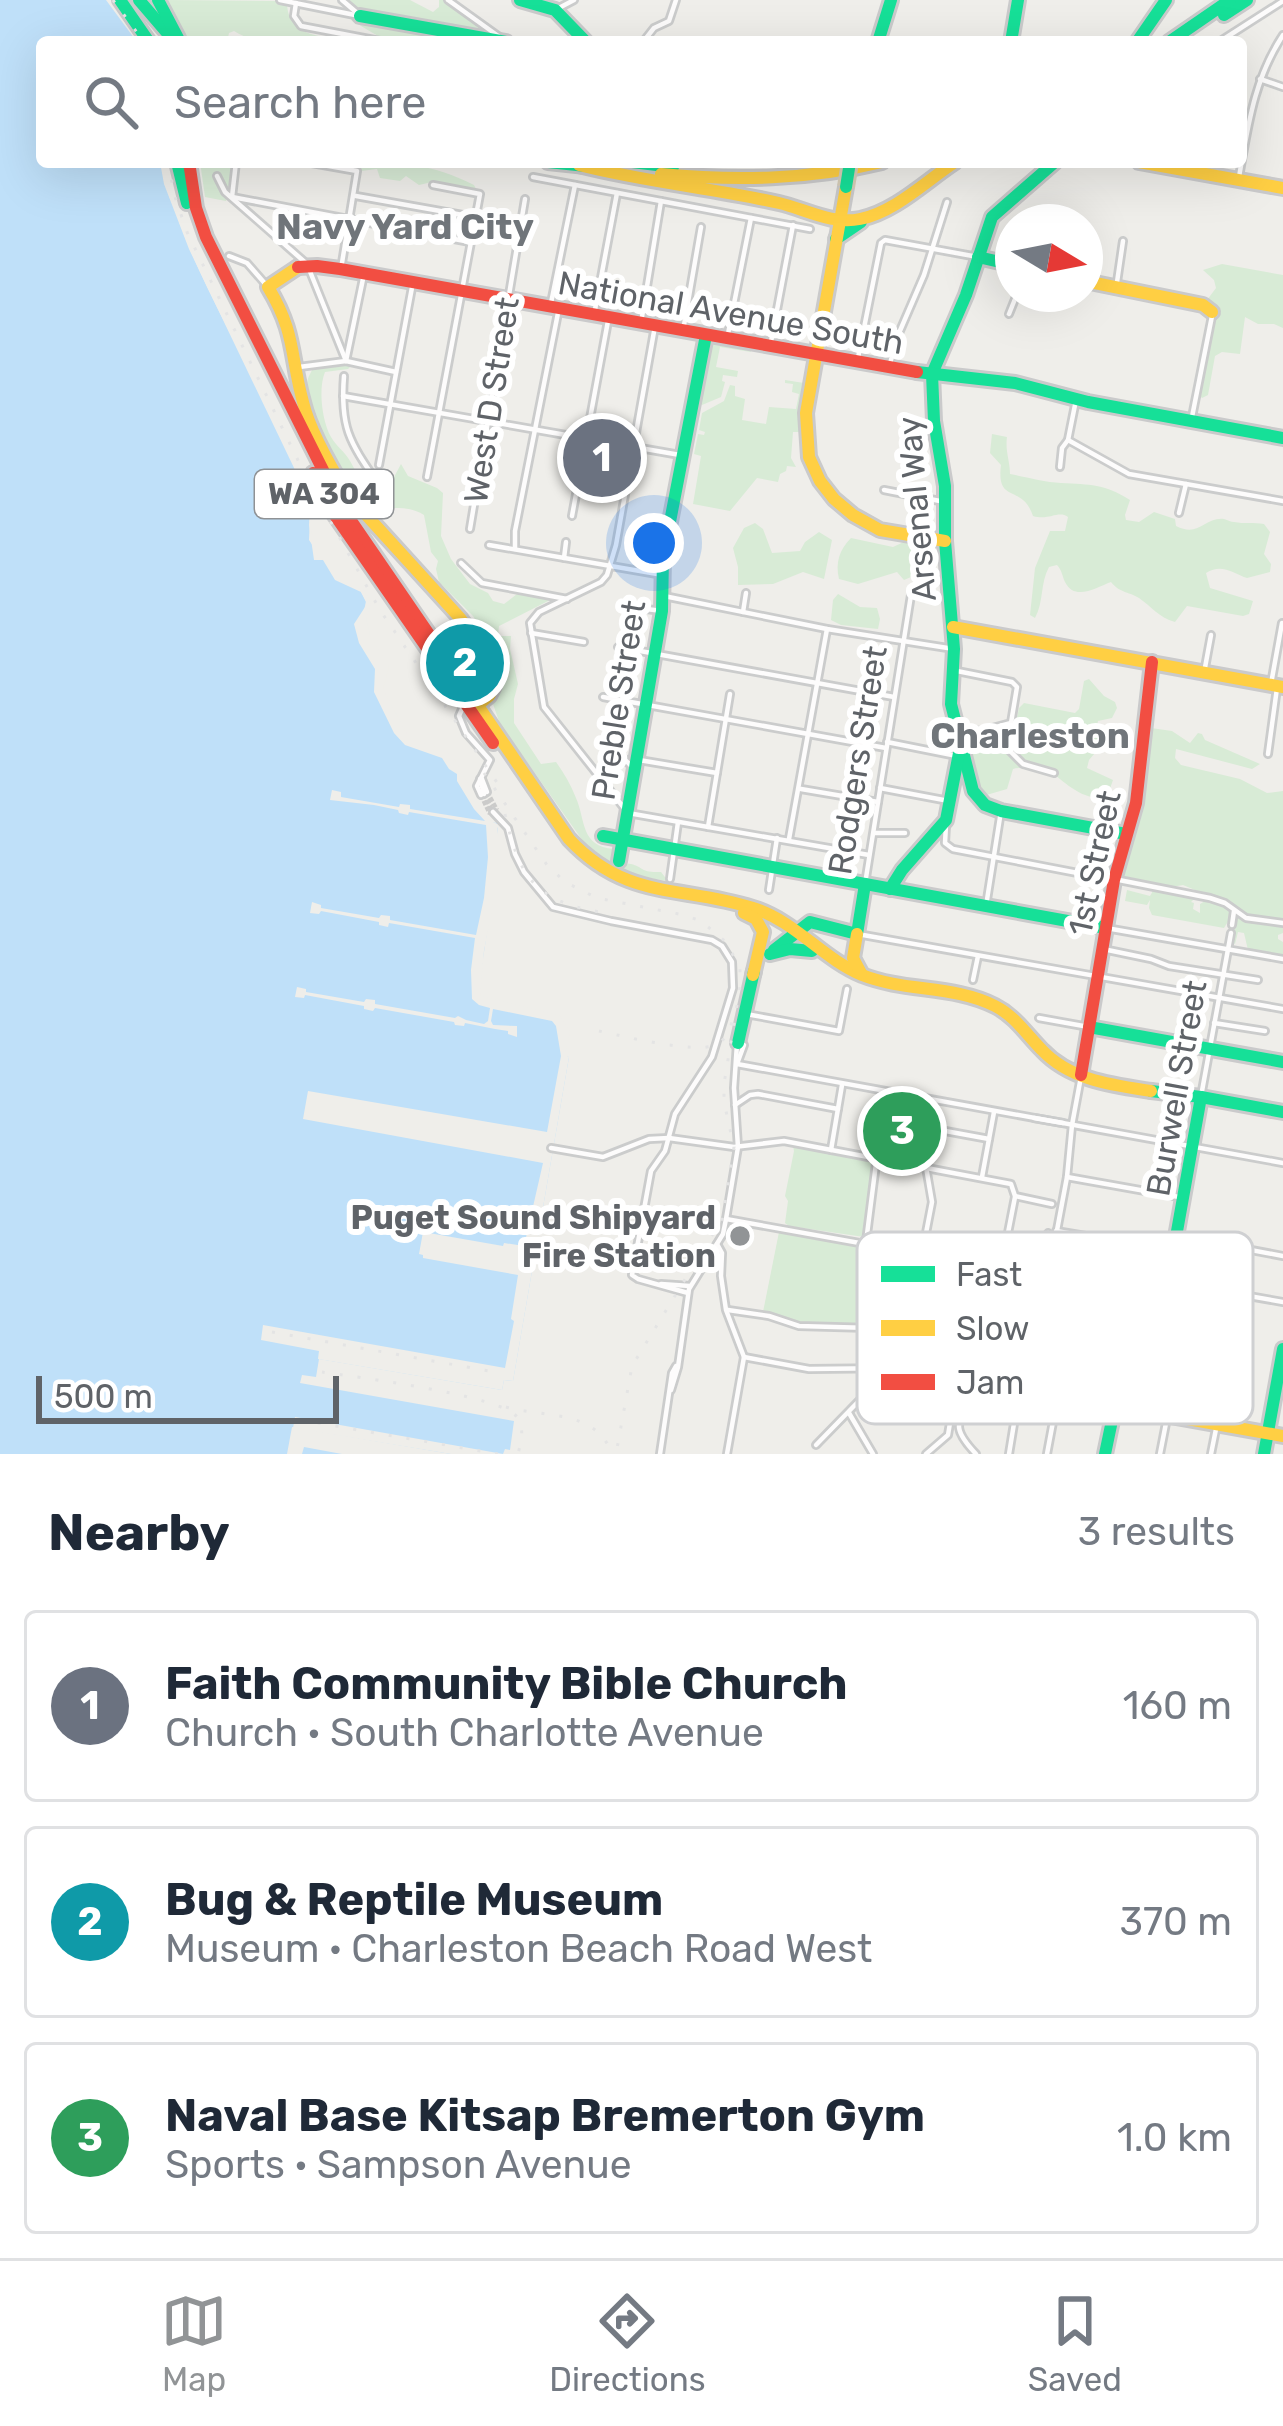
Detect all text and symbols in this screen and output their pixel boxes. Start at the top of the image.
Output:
search box [36,36,1247,168]
icon: search [78,69,144,135]
text: Search here [174,76,426,129]
north arrow [995,204,1103,312]
district label: Navy Yard City [276,205,534,248]
street label: National Avenue South [555,263,907,362]
street label: West D Street [456,294,527,506]
pin: 1 [563,413,641,503]
street label: Arsenal Way [889,415,944,603]
road number: WA 304 [255,470,393,518]
your location [624,513,684,573]
street label: Preble Street [583,597,654,803]
pin: 2 [426,618,504,708]
street label: Rodgers Street [820,643,895,877]
district label: Charleston [930,714,1130,757]
street label: 1st Street [1060,787,1129,939]
street label: Burwell Street [1138,977,1215,1199]
pin: 3 [863,1086,941,1176]
place label: Puget Sound Shipyard Fire Station [350,1198,716,1275]
marker: Puget Sound Shipyard Fire Station [727,1223,753,1249]
legend [857,1232,1253,1424]
text: Fast [956,1255,1022,1294]
text: Slow [956,1309,1030,1348]
text: Jam [956,1363,1024,1402]
scale bar [36,1370,339,1423]
text: 500 m [54,1377,153,1416]
text: Nearby [48,1502,230,1563]
text: 3 results [1078,1509,1235,1555]
text: Faith Community Bible Church [165,1657,848,1710]
text: 1 [80,1683,100,1729]
text: 160 m [1123,1683,1232,1729]
text: Church · South Charlotte Avenue [165,1710,764,1756]
text: Bug & Reptile Museum [165,1873,663,1926]
text: 2 [77,1899,103,1945]
text: 370 m [1120,1899,1232,1945]
text: Museum · Charleston Beach Road West [165,1926,872,1972]
text: Naval Base Kitsap Bremerton Gym [165,2089,925,2142]
text: 3 [77,2115,103,2161]
text: 1.0 km [1117,2115,1232,2161]
text: Sports · Sampson Avenue [165,2142,632,2188]
tab: Map [161,2288,227,2399]
tab: Directions [549,2288,706,2399]
tab: Saved [1028,2288,1122,2399]

